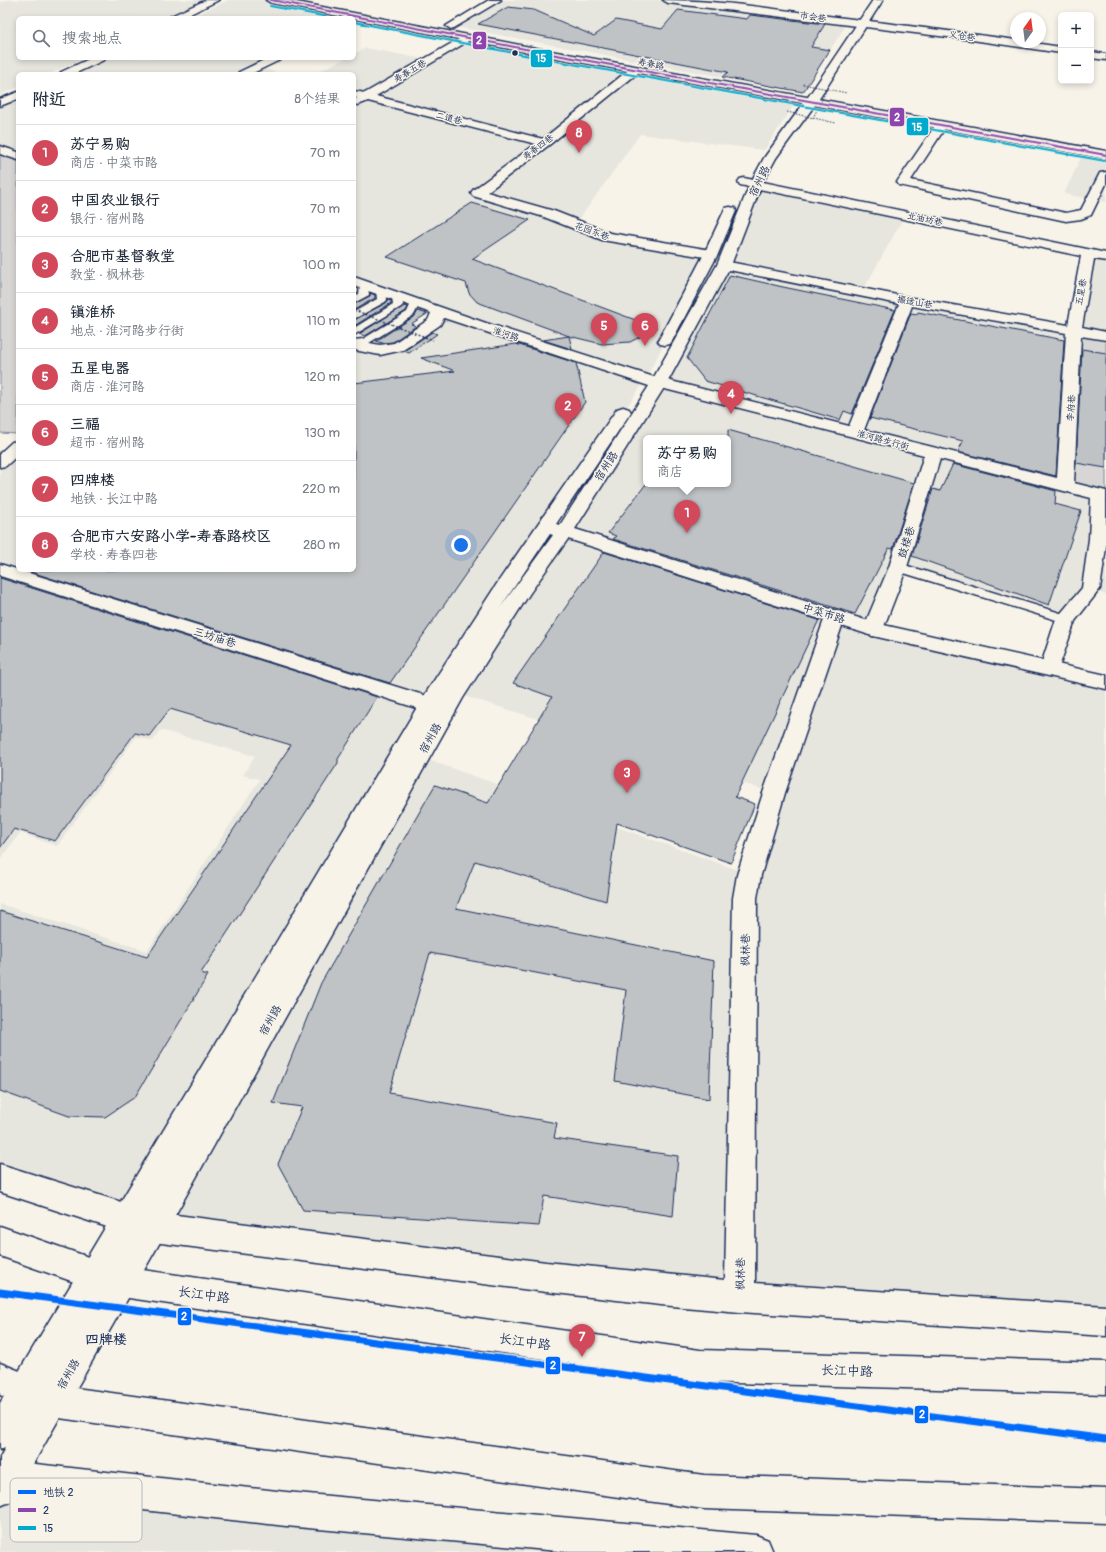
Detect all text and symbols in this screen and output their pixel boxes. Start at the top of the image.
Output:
street label: 市会巷 [799,10,827,25]
north arrow [1010,12,1046,48]
map controls [1058,12,1094,84]
button: + [1058,12,1094,48]
search box [16,16,356,60]
icon: search [30,27,52,49]
text: 搜索地点 [62,29,122,48]
street label: 义仓巷 [948,29,976,44]
line badge: 2 [472,31,487,50]
text: 2 [476,34,482,47]
unlabelled marker [510,48,520,58]
button: − [1058,48,1094,84]
line badge: 15 [530,49,553,68]
text: 15 [536,52,546,65]
street label: 寿春五巷 [392,57,429,85]
street label: 寿春路 [637,57,665,72]
text: 附近 [32,89,66,110]
text: 8个结果 [294,91,340,107]
line badge: 2 [889,107,905,127]
street label: 二道巷 [434,110,463,127]
text: 2 [894,111,900,124]
line badge: 15 [906,117,929,136]
pin: 8 [566,120,592,153]
text: 15 [912,121,922,134]
street label: 寿春四巷 [521,132,556,163]
text: 苏宁易购 [70,135,130,154]
text: 1 [42,145,48,161]
text: 70 m [310,145,340,161]
text: 商店 · 中菜市路 [70,155,158,171]
street label: 宿州路 [746,164,773,199]
text: 中国农业银行 [70,191,160,210]
text: 2 [41,201,49,217]
text: 70 m [310,201,340,217]
street label: 北油坊巷 [906,210,944,229]
text: 银行 · 宿州路 [70,211,145,227]
street label: 花园东巷 [573,220,611,243]
text: 合肥市基督教堂 [70,247,175,266]
text: 3 [41,257,49,273]
text: 100 m [303,257,340,273]
text: 教堂 · 枫林巷 [70,267,145,283]
street label: 五星巷 [1074,278,1089,306]
street label: 撮造山巷 [896,294,934,311]
text: 镇淮桥 [70,303,115,322]
text: 4 [41,313,49,329]
text: 110 m [307,313,340,329]
pin: 5 [591,313,617,346]
pin: 6 [632,313,658,346]
text: 地点 · 淮河路步行街 [70,323,184,339]
street label: 淮河路 [491,325,520,344]
text: 五星电器 [70,359,130,378]
text: 5 [41,369,49,385]
text: 120 m [304,369,340,385]
text: 商店 · 淮河路 [70,379,145,395]
pin: 4 [718,381,744,414]
pin: 2 [555,393,581,426]
street label: 李府巷 [1065,394,1078,422]
text: 三福 [70,415,100,434]
text: 6 [41,425,49,441]
text: 130 m [304,425,340,441]
street label: 淮河路步行街 [855,428,910,453]
text: 超市 · 宿州路 [70,435,145,451]
popup [643,435,731,487]
text: 苏宁易购 [657,444,717,463]
street label: 宿州路 [592,449,621,484]
text: 商店 [657,464,683,480]
text: 四牌楼 [70,471,115,490]
text: 7 [42,481,48,497]
text: 220 m [302,481,340,497]
text: 地铁 · 长江中路 [70,491,158,507]
pin: 1 [674,500,700,533]
street label: 鼓楼巷 [895,524,918,560]
text: 合肥市六安路小学-寿春路校区 [70,527,271,546]
your location [451,535,471,555]
text: 8 [42,537,48,553]
text: 280 m [303,537,340,553]
text: 学校 · 寿春四巷 [70,547,158,563]
street label: 中菜市路 [801,601,847,626]
street label: 三坊庙巷 [192,625,238,650]
street label: 宿州路 [417,721,444,756]
pin: 3 [614,760,640,793]
street label: 枫林巷 [739,933,752,967]
street label: 宿州路 [257,1003,284,1038]
street label: 枫林巷 [734,1257,747,1291]
street label: 长江中路 [177,1283,231,1307]
line badge: 2 [177,1307,192,1326]
text: 2 [181,1310,187,1323]
pin: 7 [569,1324,595,1357]
street label: 长江中路 [498,1330,552,1354]
district label: 四牌楼 [85,1331,127,1348]
line badge: 2 [545,1356,561,1375]
street label: 宿州路 [55,1357,82,1392]
text: 2 [550,1359,556,1372]
street label: 长江中路 [821,1362,873,1380]
line badge: 2 [914,1405,929,1424]
text: 2 [919,1408,925,1421]
legend [10,1478,142,1542]
text: 地铁 2 [43,1486,74,1499]
text: 2 [43,1504,49,1517]
text: 15 [43,1522,53,1535]

